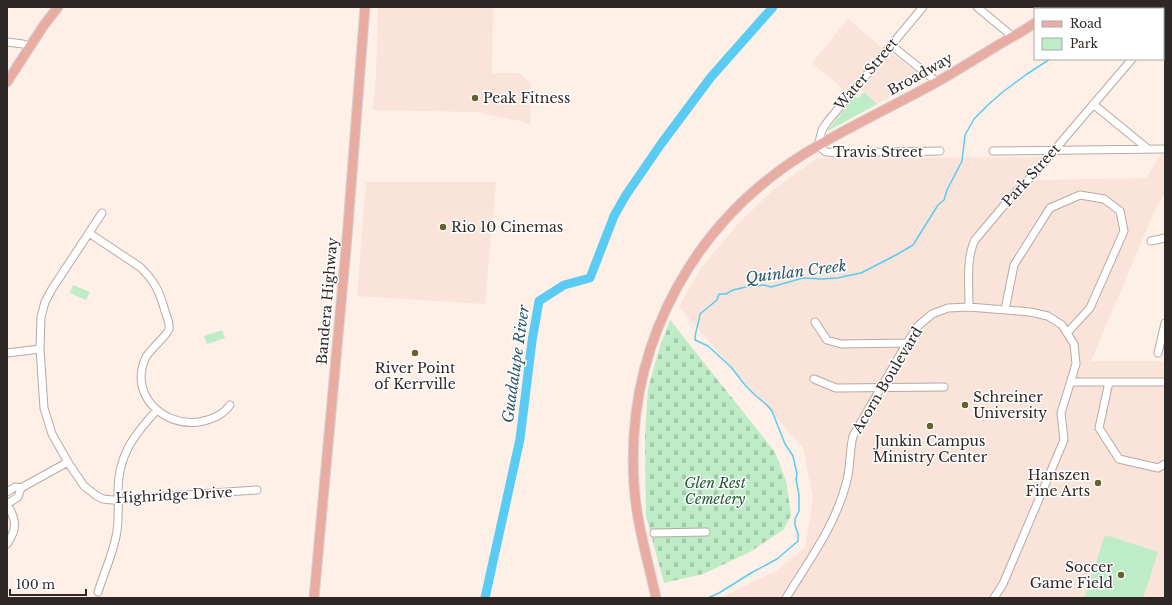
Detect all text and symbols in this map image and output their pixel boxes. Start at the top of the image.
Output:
legend [1034,8,1164,60]
text: Road [1070,16,1102,31]
street label: Water Street [830,34,902,115]
text: Park [1070,36,1098,51]
street label: Broadway [884,49,956,99]
place label: Peak Fitness [483,89,570,107]
marker: Peak Fitness [470,93,480,103]
street label: Park Street [998,139,1064,210]
street label: Travis Street [833,143,924,161]
place label: Rio 10 Cinemas [451,218,563,236]
marker: Rio 10 Cinemas [438,222,448,232]
street label: Bandera Highway [312,237,342,365]
water label: Quinlan Creek [745,256,847,287]
water label: Guadalupe River [498,303,533,424]
street label: Acorn Boulevard [848,323,926,438]
marker: River Point of Kerrville [410,348,420,358]
place label: River Point of Kerrville [374,359,456,393]
place label: Schreiner University [973,388,1047,422]
marker: Schreiner University [960,400,970,410]
marker: Junkin Campus Ministry Center [925,421,935,431]
place label: Junkin Campus Ministry Center [873,432,987,466]
place label: Hanszen Fine Arts [1026,466,1090,500]
park label: Glen Rest Cemetery [684,474,747,508]
marker: Hanszen Fine Arts [1093,478,1103,488]
street label: Highridge Drive [115,483,233,507]
place label: Soccer Game Field [1030,558,1114,592]
marker: Soccer Game Field [1116,570,1126,580]
scale bar [10,571,86,597]
text: 100 m [16,577,55,592]

